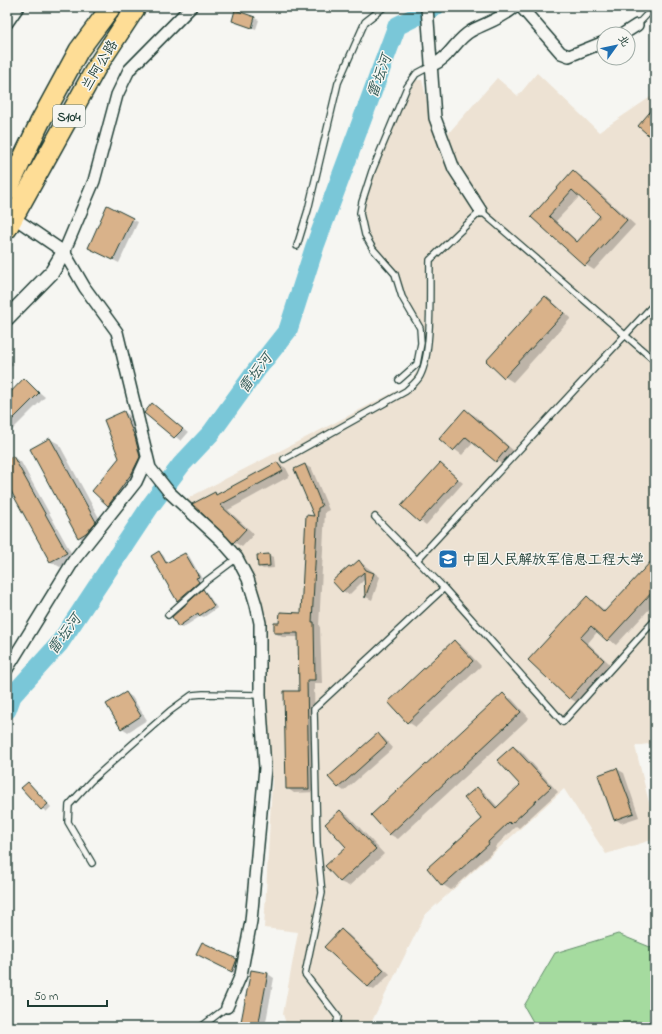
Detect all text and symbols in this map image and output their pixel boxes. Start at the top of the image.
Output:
north arrow [596,26,636,66]
text: 北 [614,32,633,50]
street label: 兰阿公路 [77,36,124,95]
water label: 雷坛河 [362,49,399,101]
road number: S104 [53,105,85,127]
water label: 雷坛河 [233,347,280,398]
school or university icon: 中国人民解放军信息工程大学 [437,548,459,570]
place label: 中国人民解放军信息工程大学 [462,550,644,571]
water label: 雷坛河 [43,607,89,659]
scale bar [28,982,107,1008]
text: 50 m [34,988,58,1006]

